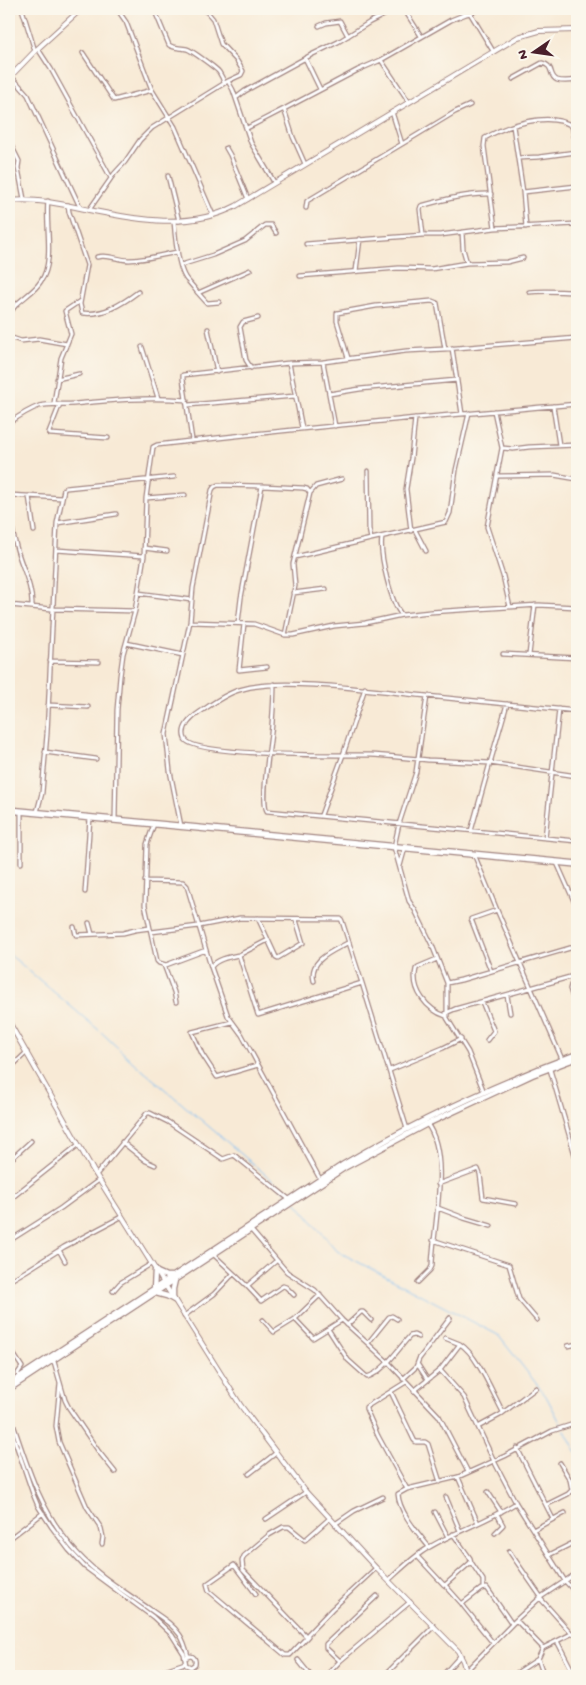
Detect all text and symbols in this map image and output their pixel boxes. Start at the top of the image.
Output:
north arrow [508,28,558,78]
text: N [514,48,533,61]

